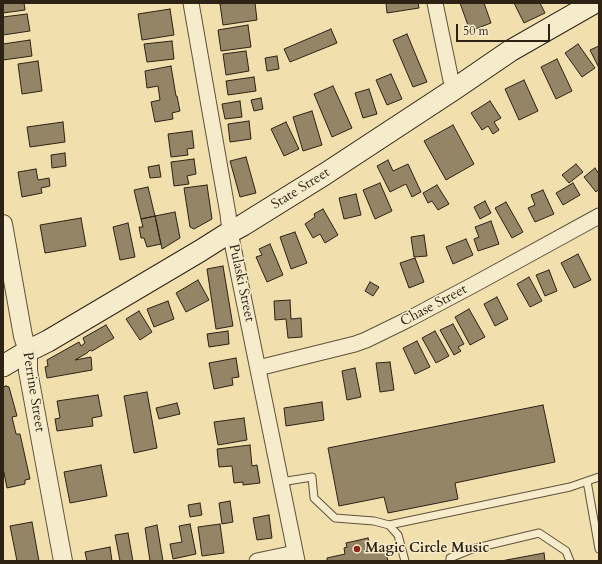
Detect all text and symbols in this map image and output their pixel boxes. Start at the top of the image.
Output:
scale bar [458,16,552,42]
text: 50 m [463,23,489,39]
street label: State Street [269,164,333,214]
street label: Pulaski Street [225,243,257,323]
street label: Chase Street [398,281,470,331]
street label: Perrine Street [18,351,48,433]
place label: Magic Circle Music [365,541,489,557]
marker: Magic Circle Music [352,544,362,554]

